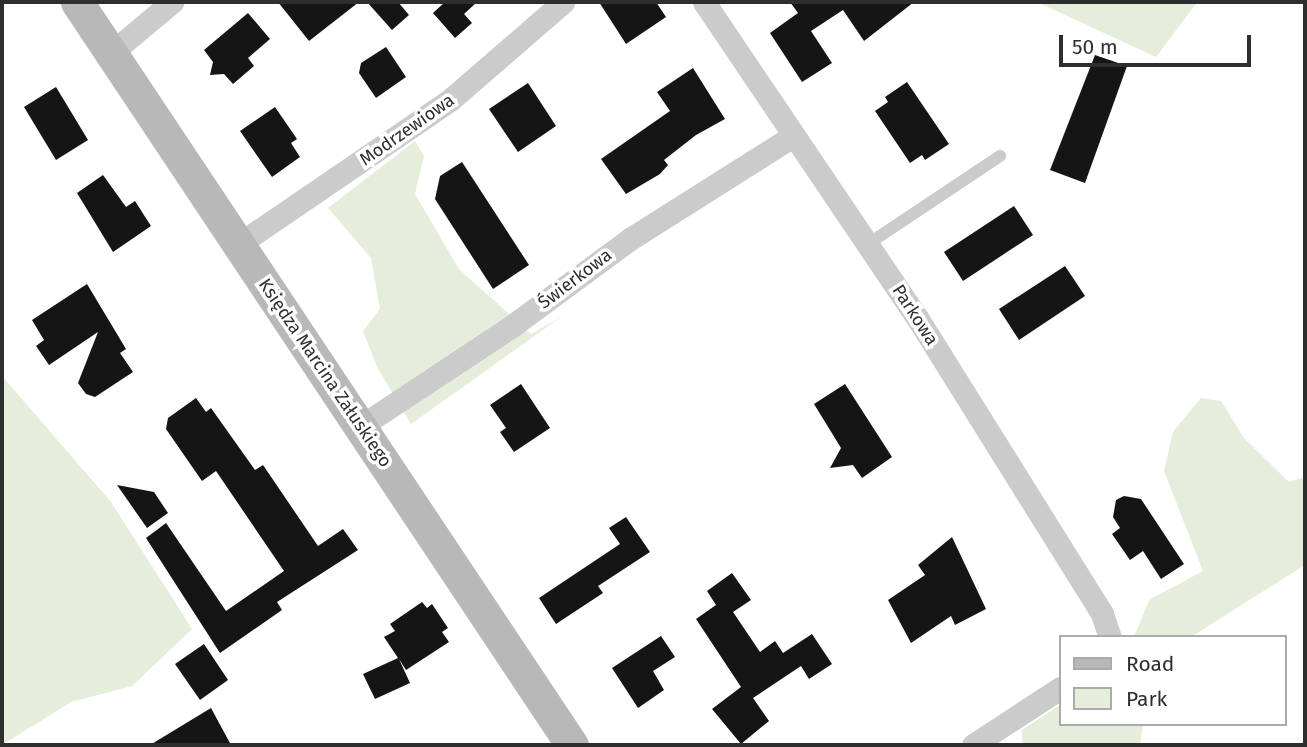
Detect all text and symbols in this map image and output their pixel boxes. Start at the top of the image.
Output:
scale bar [1062,21,1254,65]
text: 50 m [1072,34,1118,60]
street label: Modrzewiowa [356,89,458,171]
street label: Świerkowa [534,244,616,314]
street label: Księdza Marcina Załuskiego [254,275,396,471]
street label: Parkowa [887,280,943,350]
legend [1058,635,1286,726]
text: Road [1126,651,1174,677]
text: Park [1126,686,1167,712]

